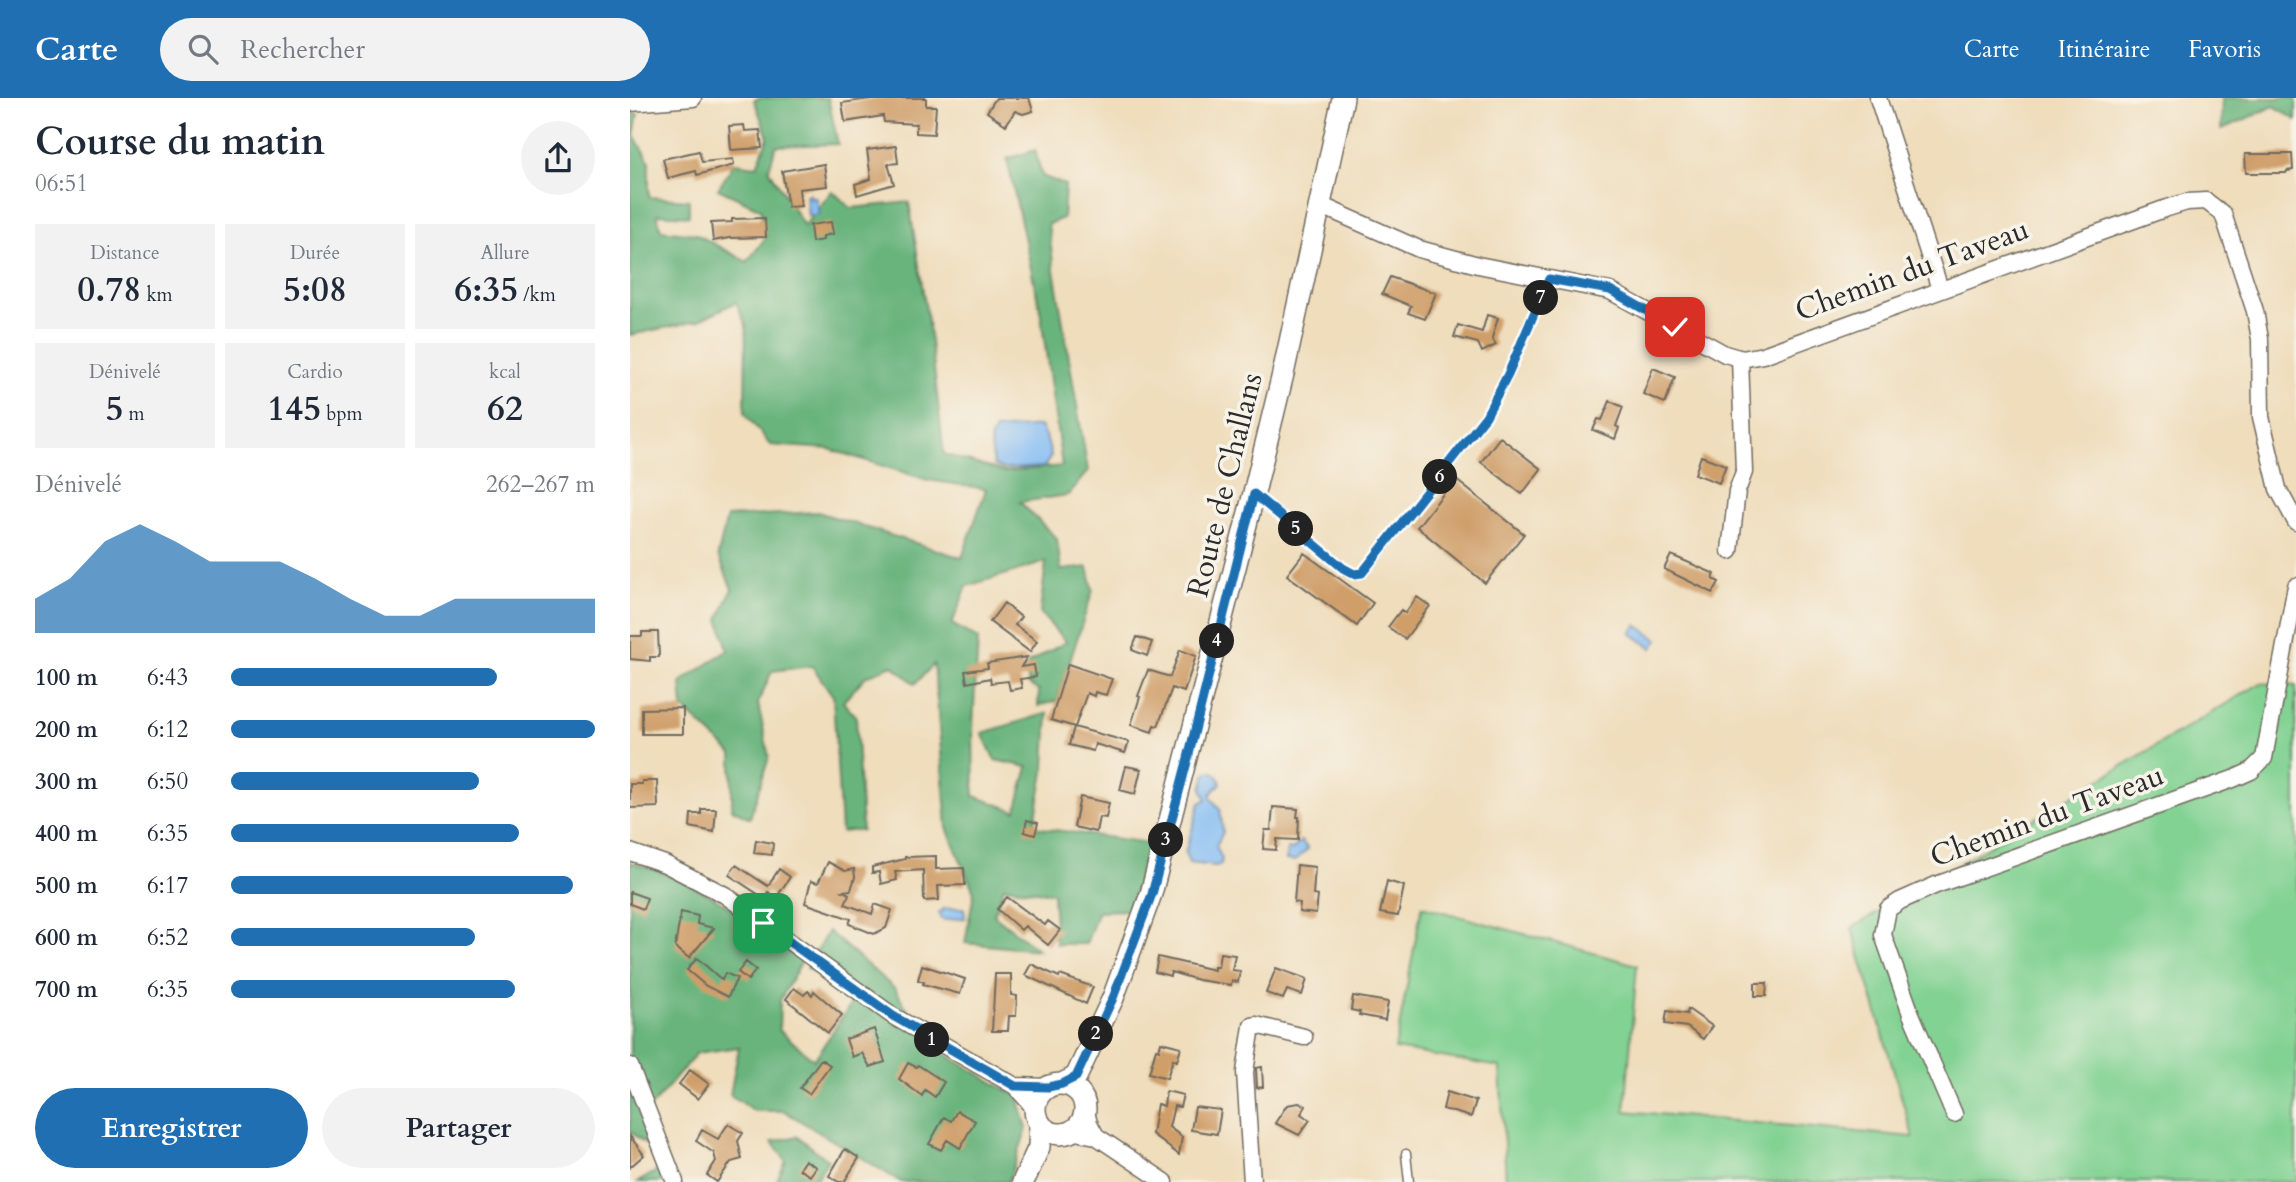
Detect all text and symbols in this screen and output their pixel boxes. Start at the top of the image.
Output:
search box [160,18,650,81]
text: Carte [35,27,118,72]
icon: search [184,30,222,68]
text: Rechercher [240,32,365,67]
text: Carte [1964,33,2020,66]
text: Itinéraire [2058,33,2150,66]
text: Favoris [2188,33,2261,66]
text: Course du matin [35,116,325,168]
button: share [521,121,595,195]
text: 06:51 [35,168,88,199]
street label: Chemin du Taveau [1790,209,2034,331]
text: Distance [90,240,160,266]
text: Durée [290,240,340,266]
text: Allure [480,240,530,266]
text: 0.78 [77,266,141,314]
text: 5:08 [283,266,347,314]
text: 6:35 [454,266,518,314]
pin: 7 [1524,280,1558,316]
text: km [141,282,173,308]
text: /km [518,282,556,308]
text: 7 [1536,284,1545,310]
pin [1645,297,1705,357]
icon: check [1656,308,1694,346]
text: Dénivelé [89,359,161,385]
text: Cardio [287,359,343,385]
text: kcal [489,359,521,385]
street label: Route de Challans [1177,368,1273,602]
text: 5 [105,385,123,433]
text: 145 [267,385,321,433]
text: 62 [487,385,523,433]
text: m [123,401,145,427]
text: bpm [321,401,363,427]
pin: 6 [1422,460,1458,494]
text: 6 [1435,463,1444,489]
text: Dénivelé [35,469,122,500]
text: 262–267 m [486,469,595,500]
pin: 5 [1278,512,1314,546]
text: 5 [1291,515,1300,541]
pin: 4 [1200,624,1234,658]
text: 4 [1212,627,1221,653]
text: 100 m [35,662,98,693]
text: 6:43 [147,662,188,693]
text: 200 m [35,714,98,745]
text: 6:12 [147,714,188,745]
street label: Chemin du Taveau [1925,755,2169,877]
text: 300 m [35,766,98,797]
text: 6:50 [147,766,188,797]
text: 400 m [35,818,98,849]
text: 6:35 [147,818,188,849]
pin: 3 [1148,822,1184,858]
text: 3 [1161,826,1170,852]
text: 500 m [35,870,98,901]
text: 6:17 [147,870,188,901]
pin [733,893,793,953]
icon: arrive [744,904,782,942]
text: 600 m [35,922,98,953]
text: 6:52 [147,922,188,953]
text: 700 m [35,974,98,1005]
text: 6:35 [147,974,188,1005]
pin: 2 [1078,1016,1114,1052]
text: 2 [1091,1020,1100,1046]
pin: 1 [914,1023,950,1058]
text: 1 [927,1026,936,1052]
button: Enregistrer [35,1088,308,1168]
button: Partager [322,1088,595,1168]

